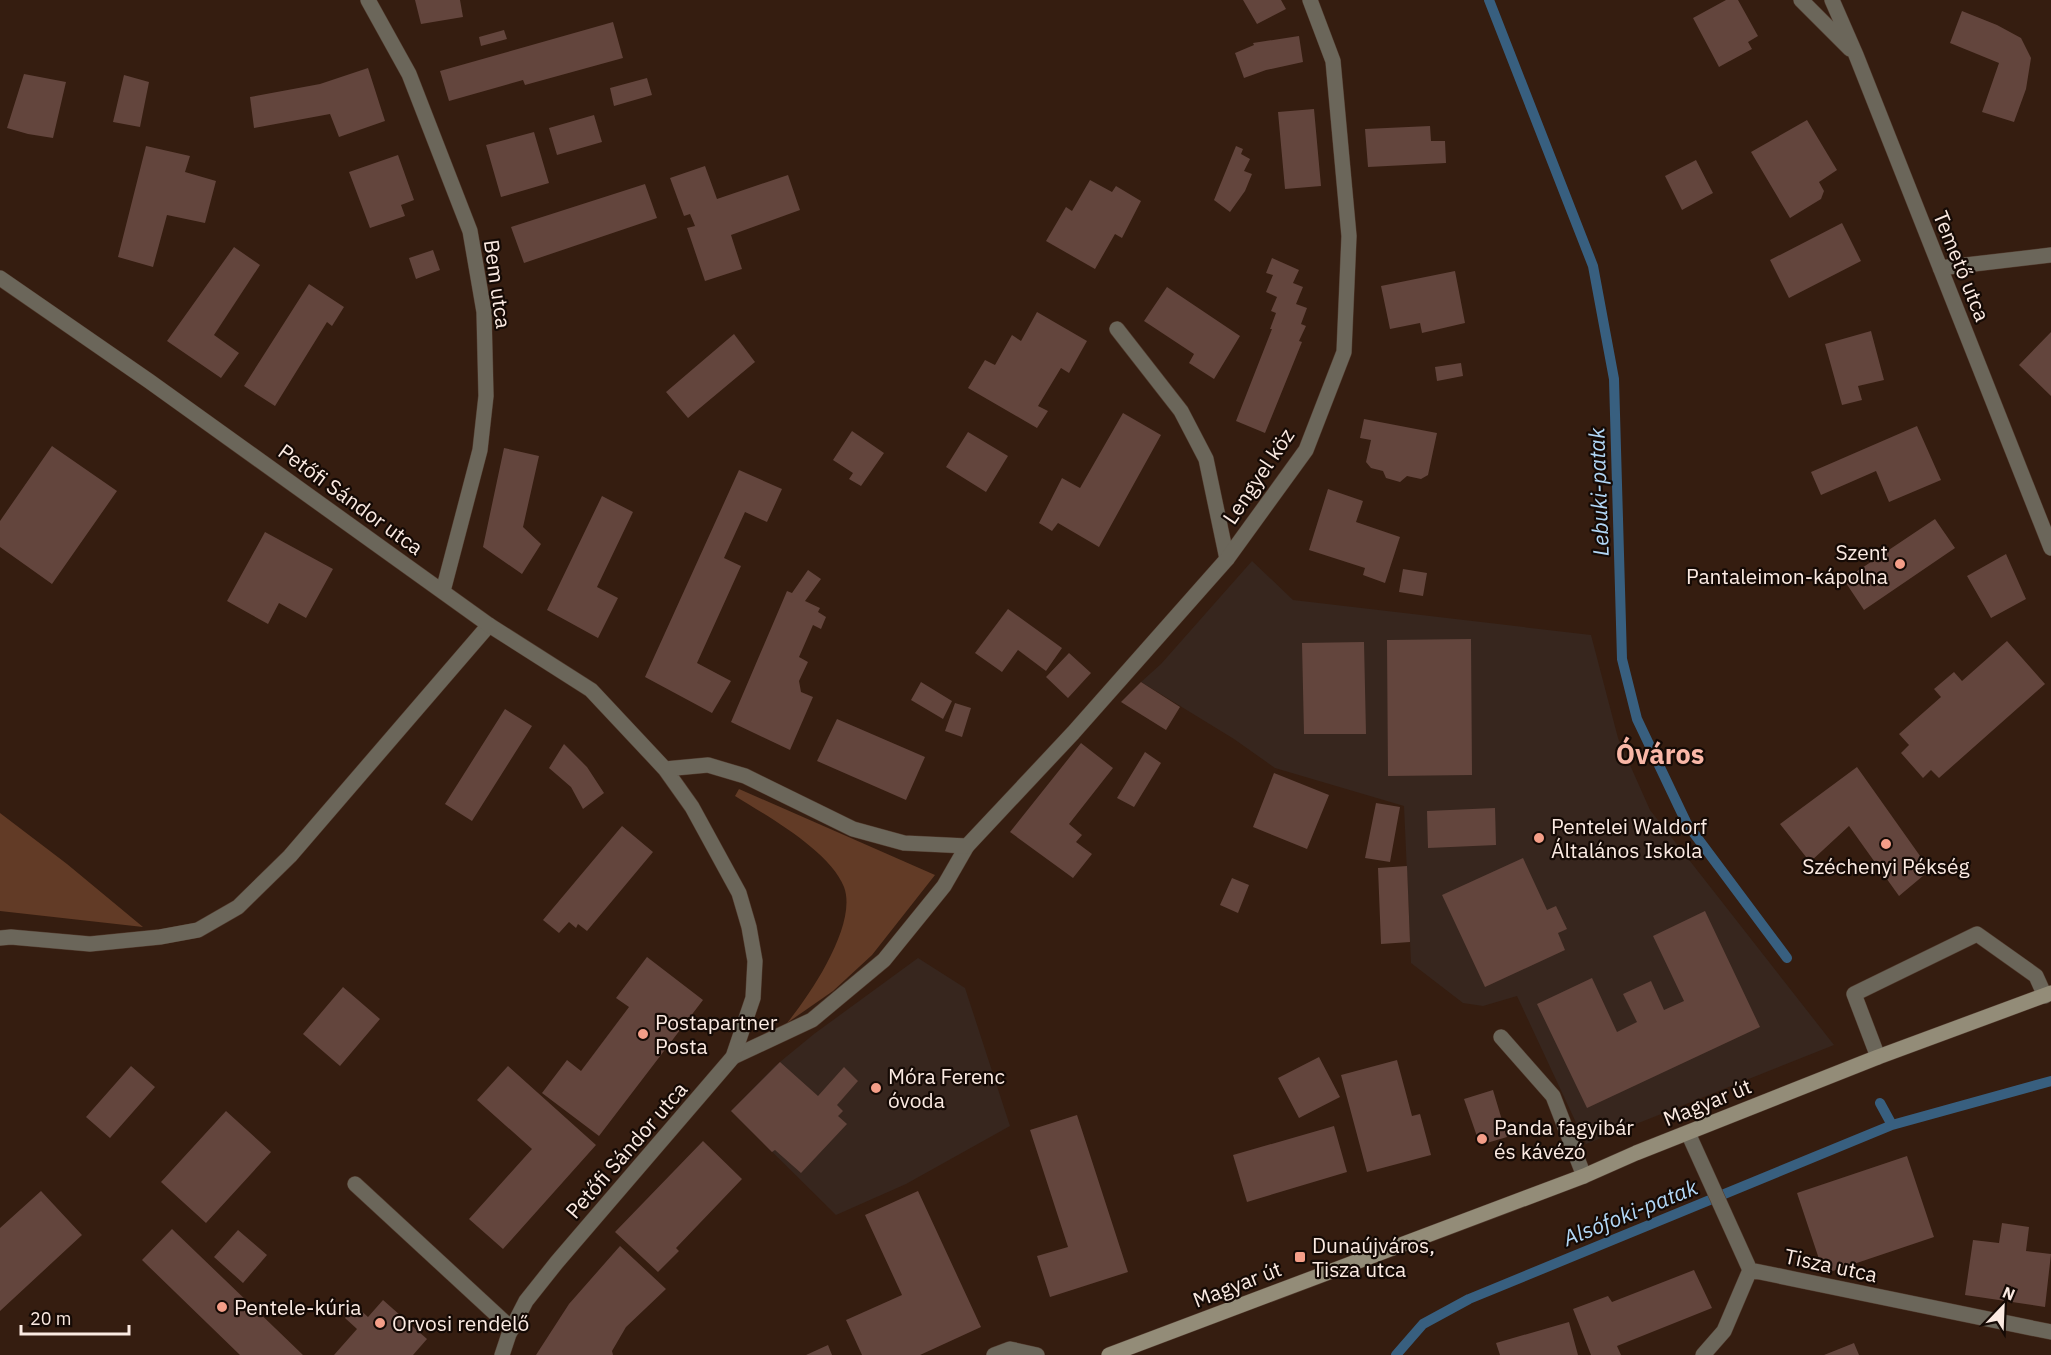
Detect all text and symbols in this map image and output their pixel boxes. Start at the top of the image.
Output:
street label: Temető utca [1927,206,1997,326]
street label: Bem utca [478,238,518,330]
street label: Lengyel köz [1216,423,1300,529]
water label: Lebuki-patak [1581,427,1615,557]
street label: Petőfi Sándor utca [273,437,429,561]
place label: Szent Pantaleimon-kápolna [1686,538,1888,590]
marker: Szent Pantaleimon-kápolna [1893,557,1907,571]
district label: Óváros [1616,736,1704,771]
place label: Pentelei Waldorf Általános Iskola [1551,812,1707,864]
marker: Pentelei Waldorf Általános Iskola [1532,831,1546,845]
marker: Széchenyi Pékség [1879,837,1893,851]
place label: Széchenyi Pékség [1802,852,1970,880]
place label: Postapartner Posta [655,1008,778,1060]
marker: Postapartner Posta [636,1027,650,1041]
place label: Móra Ferenc óvoda [888,1062,1005,1114]
street label: Magyar út [1659,1072,1755,1132]
street label: Petőfi Sándor utca [559,1076,693,1224]
marker: Móra Ferenc óvoda [869,1081,883,1095]
place label: Panda fagyibár és kávézó [1494,1113,1634,1165]
marker: Panda fagyibár és kávézó [1475,1132,1489,1146]
water label: Alsófoki-patak [1557,1172,1702,1253]
place label: Dunaújváros, Tisza utca [1312,1231,1435,1283]
street label: Tisza utca [1782,1242,1880,1288]
marker: Dunaújváros, Tisza utca [1293,1250,1307,1264]
street label: Magyar út [1189,1254,1285,1314]
north arrow [1973,1277,2033,1337]
text: N [2000,1282,2018,1305]
place label: Pentele-kúria [234,1293,361,1321]
scale bar [21,1298,129,1336]
marker: Pentele-kúria [215,1300,229,1314]
text: 20 m [30,1307,72,1330]
place label: Orvosi rendelő [392,1309,529,1337]
marker: Orvosi rendelő [373,1316,387,1330]

